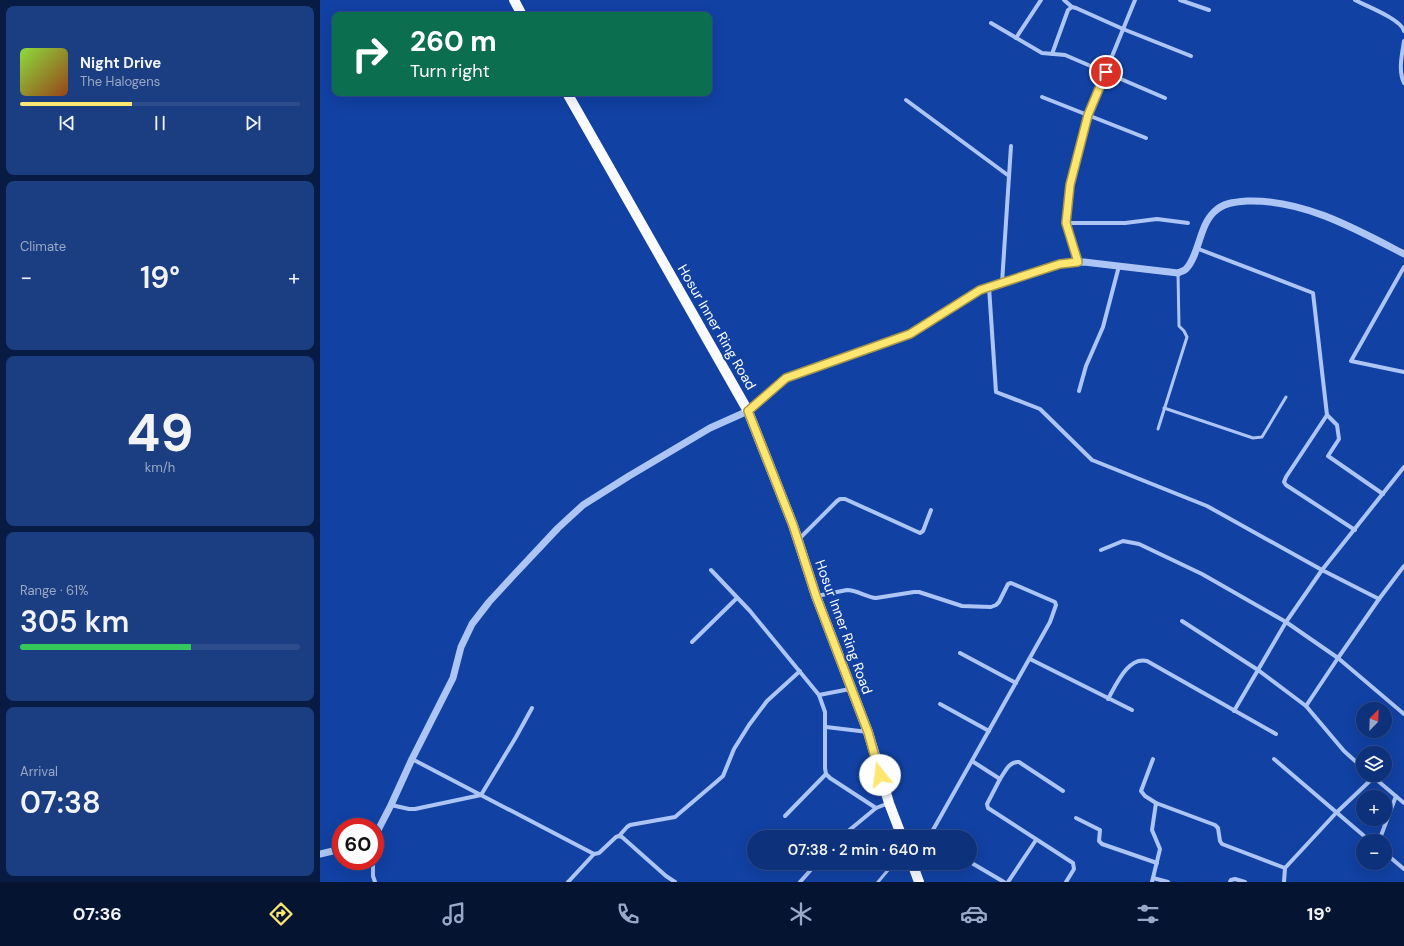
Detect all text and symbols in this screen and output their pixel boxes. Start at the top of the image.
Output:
text: 260 m [410,23,497,60]
icon: right [344,28,396,80]
text: Night Drive [80,53,161,73]
pin [1089,55,1123,89]
text: Turn right [410,59,490,83]
icon: arrive [1095,61,1117,83]
text: The Halogens [80,73,160,90]
icon: previous [56,112,78,134]
icon: pause [149,112,171,134]
icon: next [242,112,264,134]
text: Climate [20,238,66,255]
text: 19° [140,258,180,297]
street label: Hosur Inner Ring Road [674,261,760,393]
text: − [20,263,32,292]
text: + [288,263,300,292]
text: 49 [127,399,193,467]
text: km/h [145,459,175,476]
street label: Hosur Inner Ring Road [811,557,877,697]
text: Range · 61% [20,582,88,599]
text: 305 km [20,602,129,641]
north arrow [1356,702,1392,738]
map controls [1356,702,1392,870]
button: layers [1356,746,1392,782]
position arrow [859,754,901,796]
text: Arrival [20,763,58,780]
text: 07:38 [20,783,101,822]
button: + [1356,790,1392,826]
speed limit sign: 60 [332,818,384,870]
button: − [1356,834,1392,870]
text: 07:38 · 2 min · 640 m [788,840,936,860]
icon: directions [267,900,295,928]
icon: music [440,900,468,928]
icon: phone [614,900,642,928]
icon: climate [787,900,815,928]
icon: car [960,900,988,928]
icon: filters [1134,900,1162,928]
text: 07:36 [73,902,122,926]
text: 19° [1307,902,1331,926]

